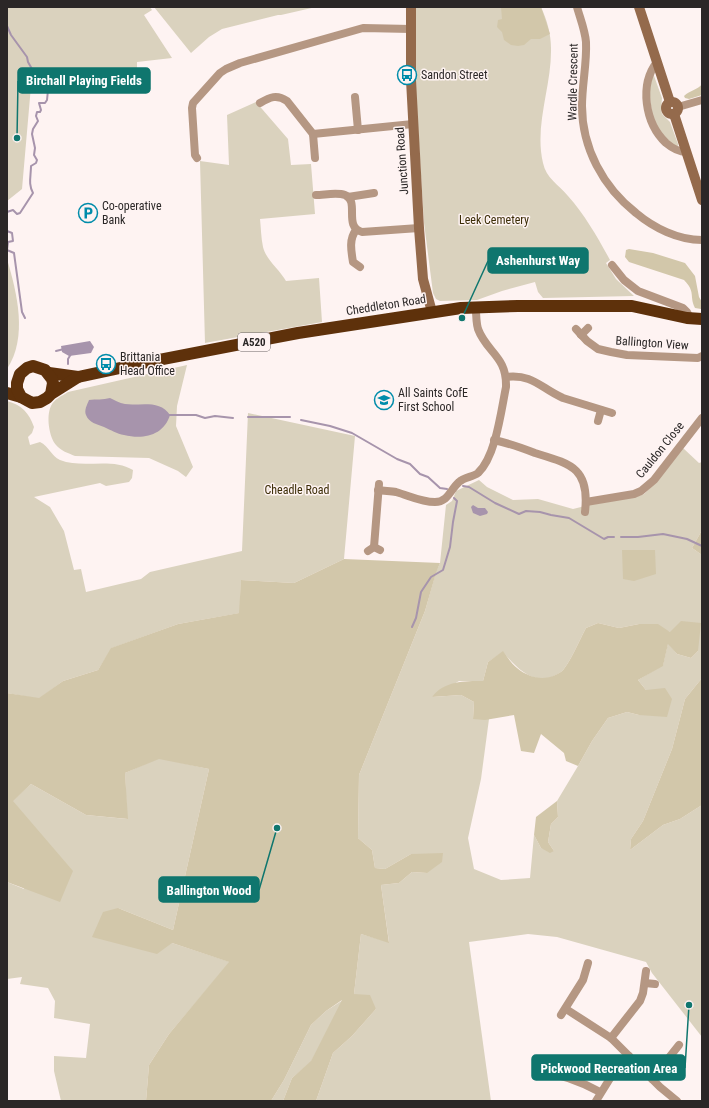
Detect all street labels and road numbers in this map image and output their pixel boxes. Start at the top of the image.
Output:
street label: Wardle Crescent [565,43,581,121]
street label: Junction Road [393,127,411,195]
street label: Cheddleton Road [345,292,427,318]
road number: A520 [238,333,270,351]
street label: Ballington View [615,333,689,353]
street label: Cauldon Close [633,419,687,481]

